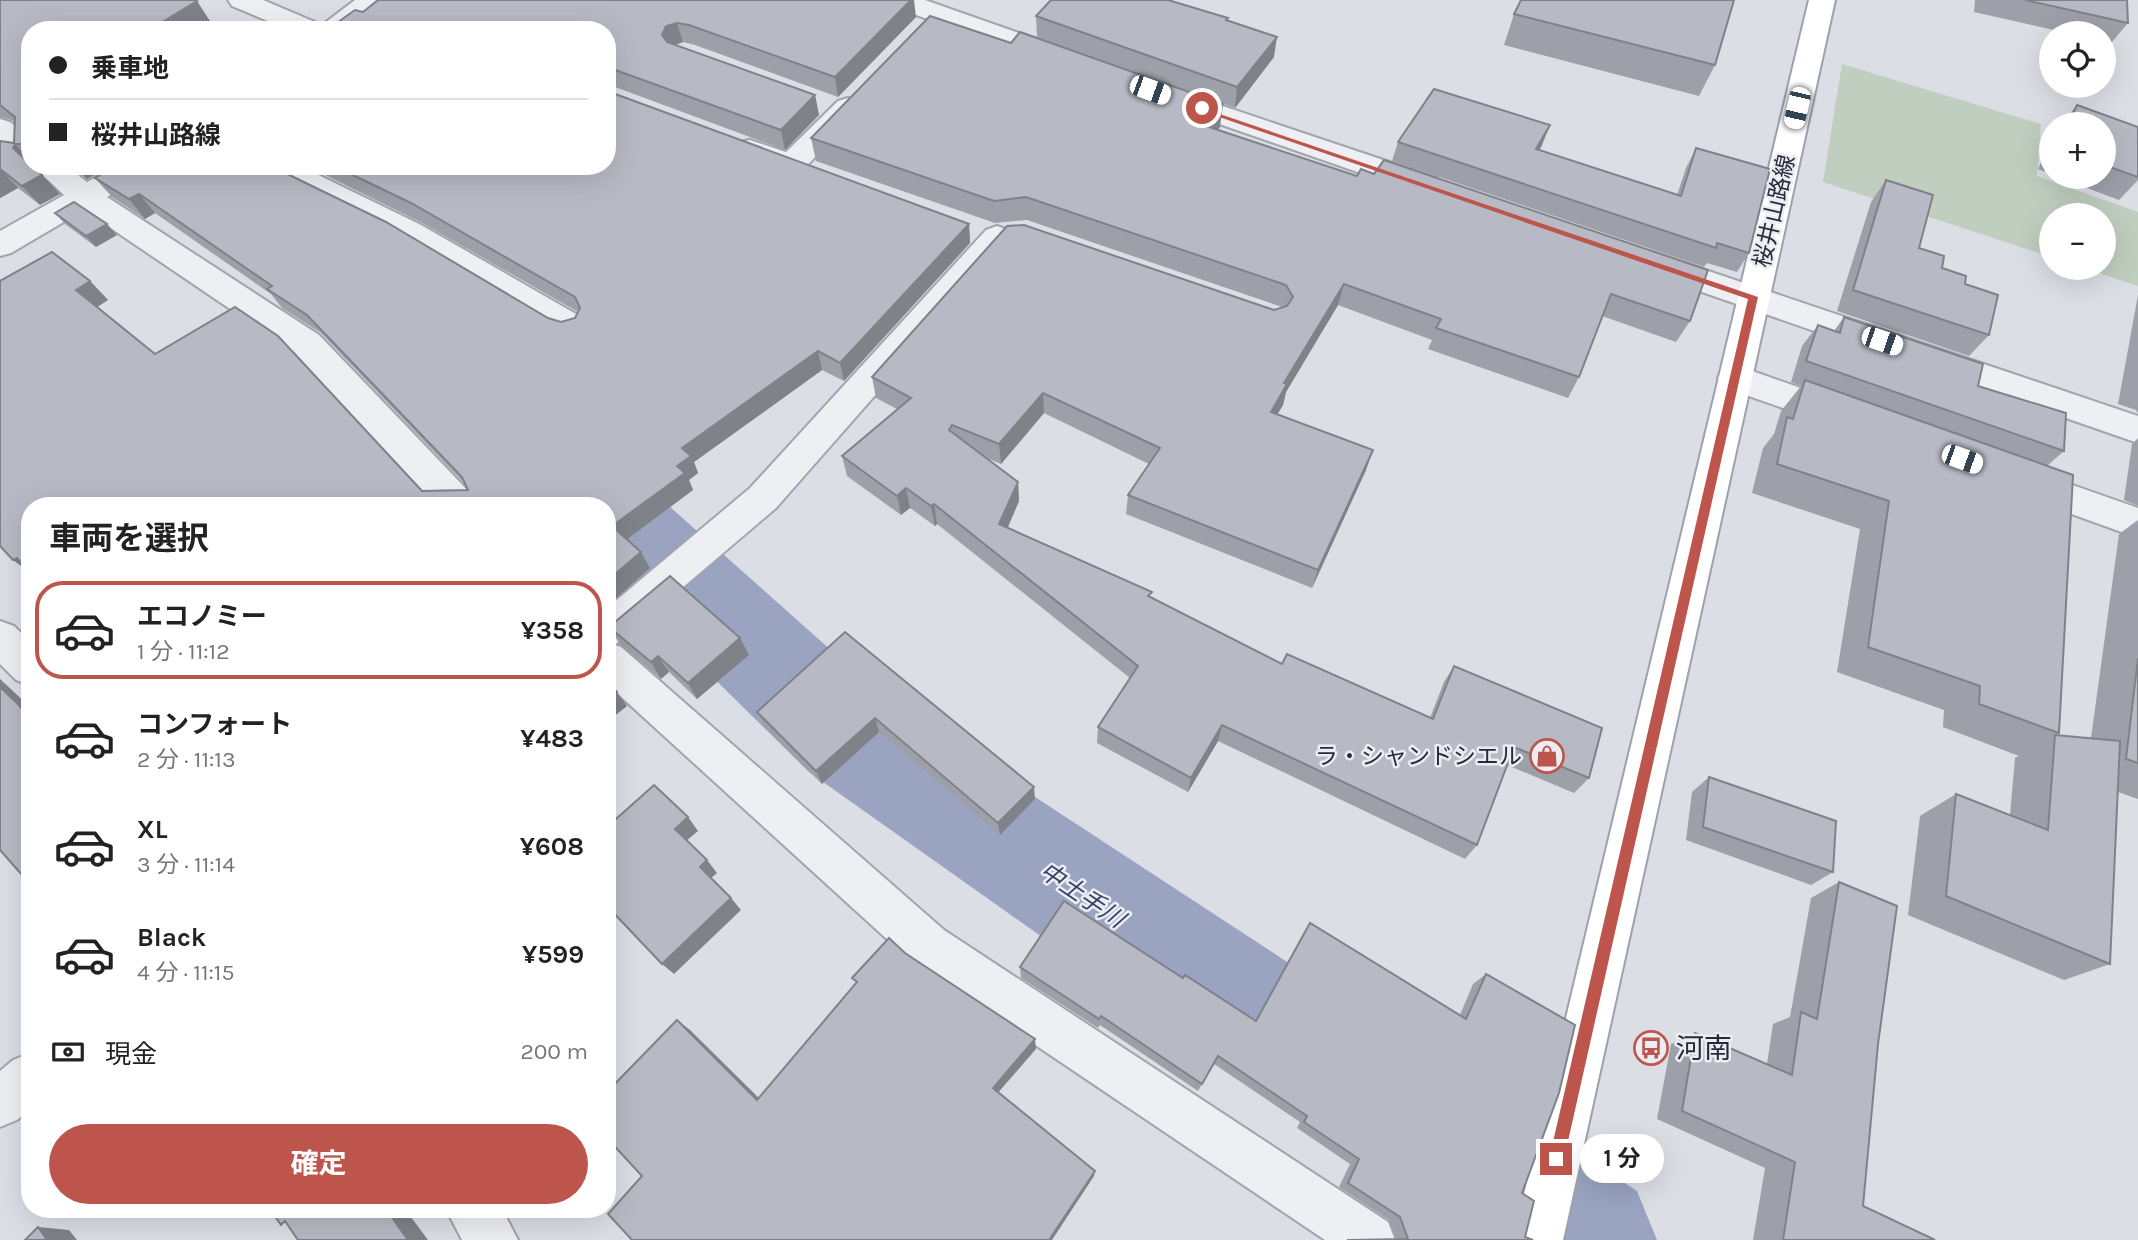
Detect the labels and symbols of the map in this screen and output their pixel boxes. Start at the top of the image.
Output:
car [1127,73,1174,107]
car [1783,85,1812,131]
route start [1186,92,1218,124]
street label: 桜井山路線 [1748,152,1801,270]
car [1859,324,1906,358]
car [1939,442,1986,476]
shop icon: ラ・シャンドシエル [1528,737,1566,775]
place label: ラ・シャンドシエル [1315,743,1522,770]
water label: 中土手川 [1034,857,1132,935]
bus stop icon: 河南 [1632,1029,1670,1067]
place label: 河南 [1676,1032,1732,1065]
callout: 1 分 [1580,1134,1664,1184]
route end [1540,1143,1572,1175]

